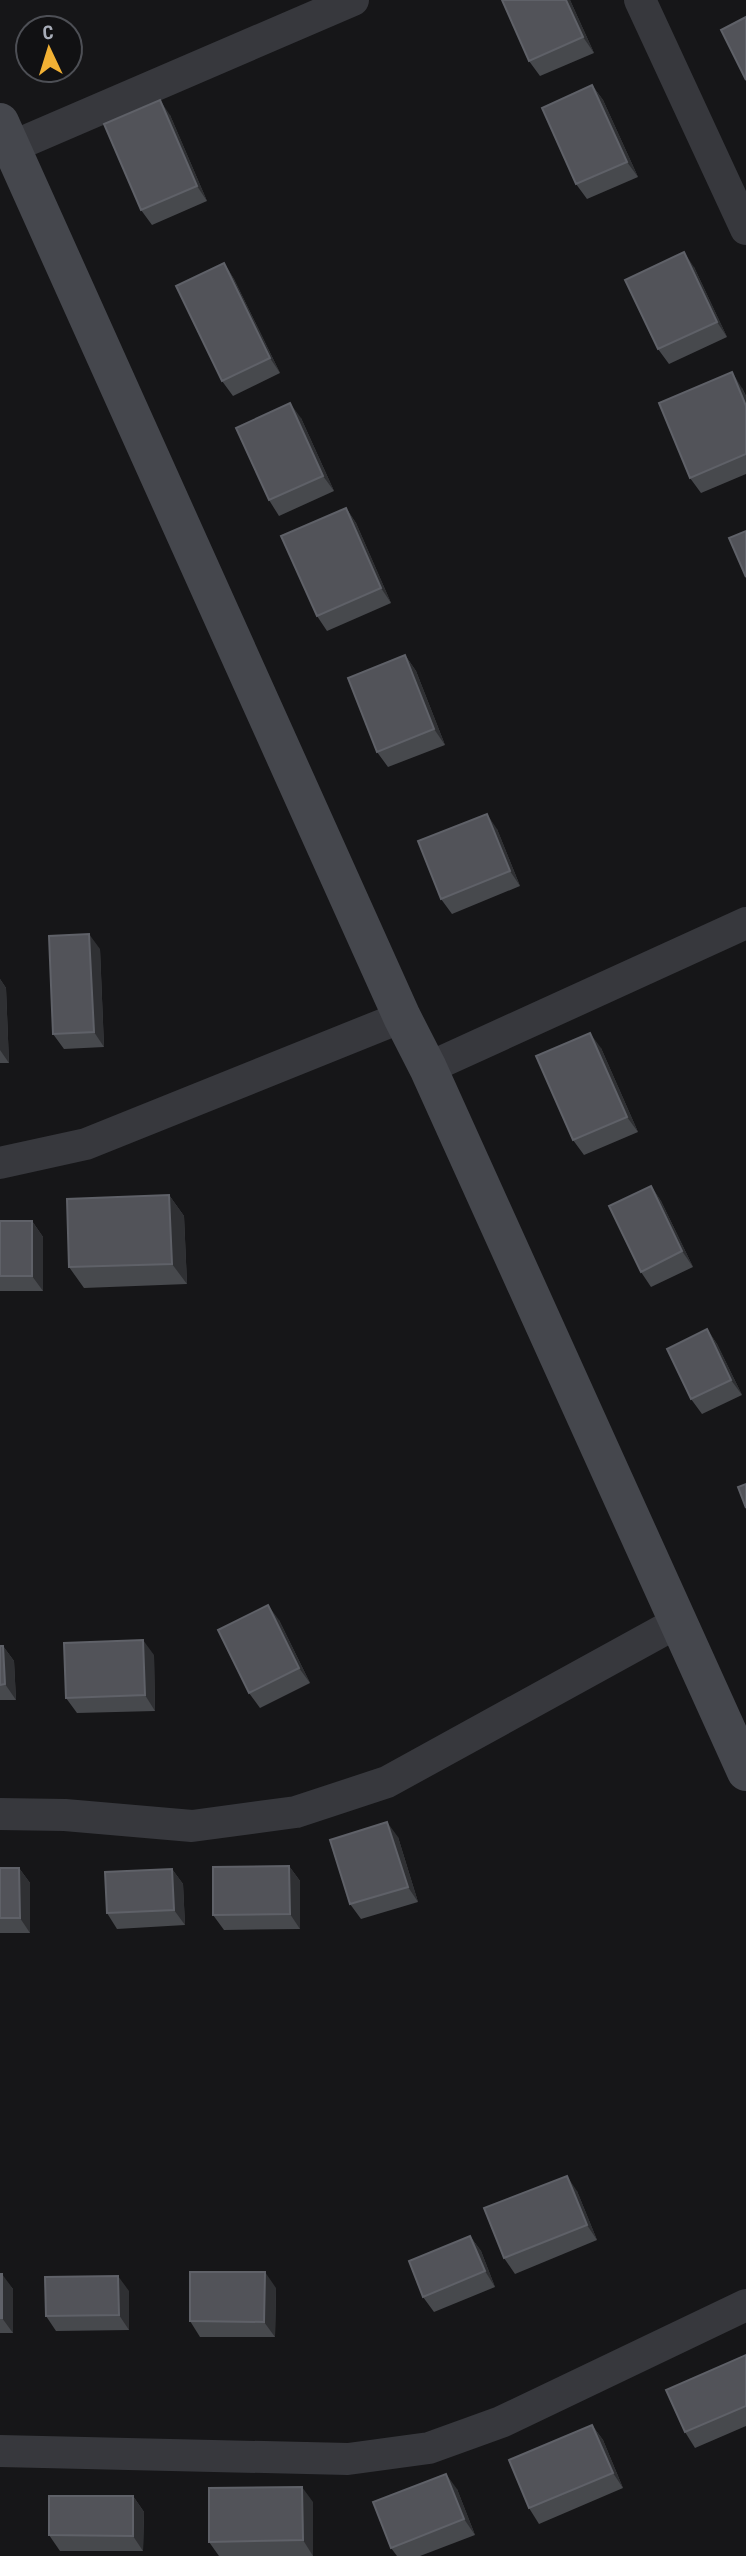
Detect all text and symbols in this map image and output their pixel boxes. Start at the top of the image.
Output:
north arrow [14,14,84,84]
text: С [42,21,54,44]

